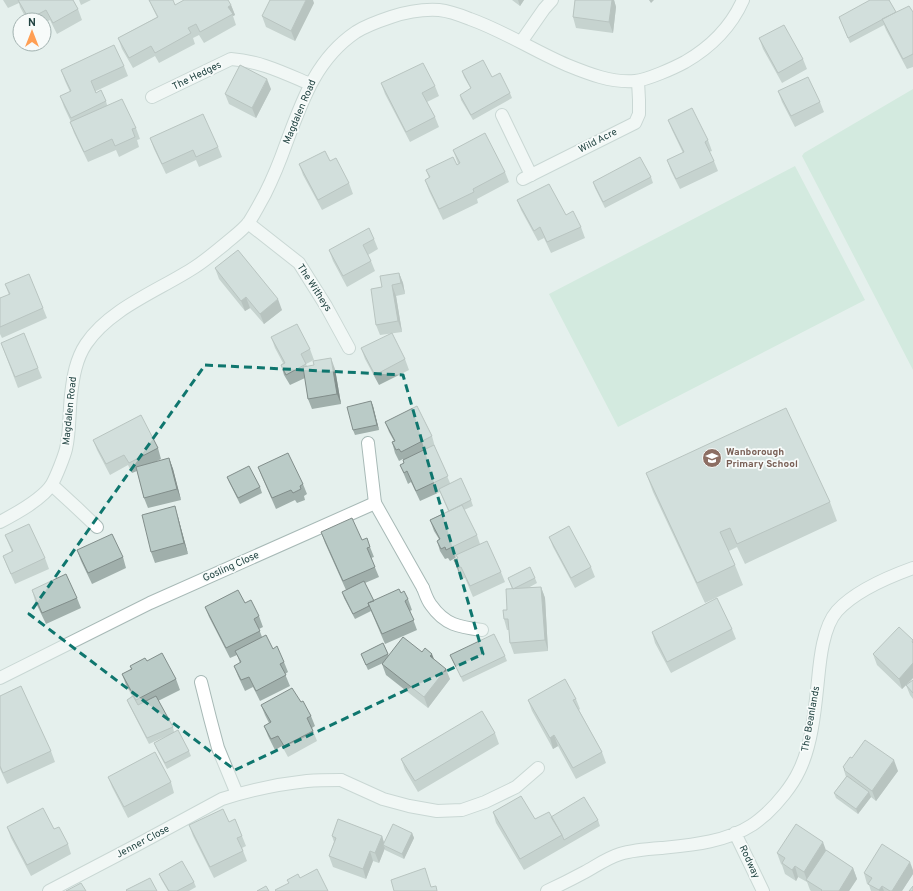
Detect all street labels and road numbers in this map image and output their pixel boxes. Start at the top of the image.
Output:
street label: The Hedges [170,58,224,93]
street label: Magdalen Road [281,78,319,146]
street label: Wild Acre [576,126,620,156]
street label: The Witheys [294,262,334,315]
street label: Magdalen Road [60,376,80,446]
street label: Gosling Close [201,549,261,585]
street label: The Beanlands [799,685,823,753]
street label: Jenner Close [114,822,172,862]
street label: Rodway [736,843,762,881]

